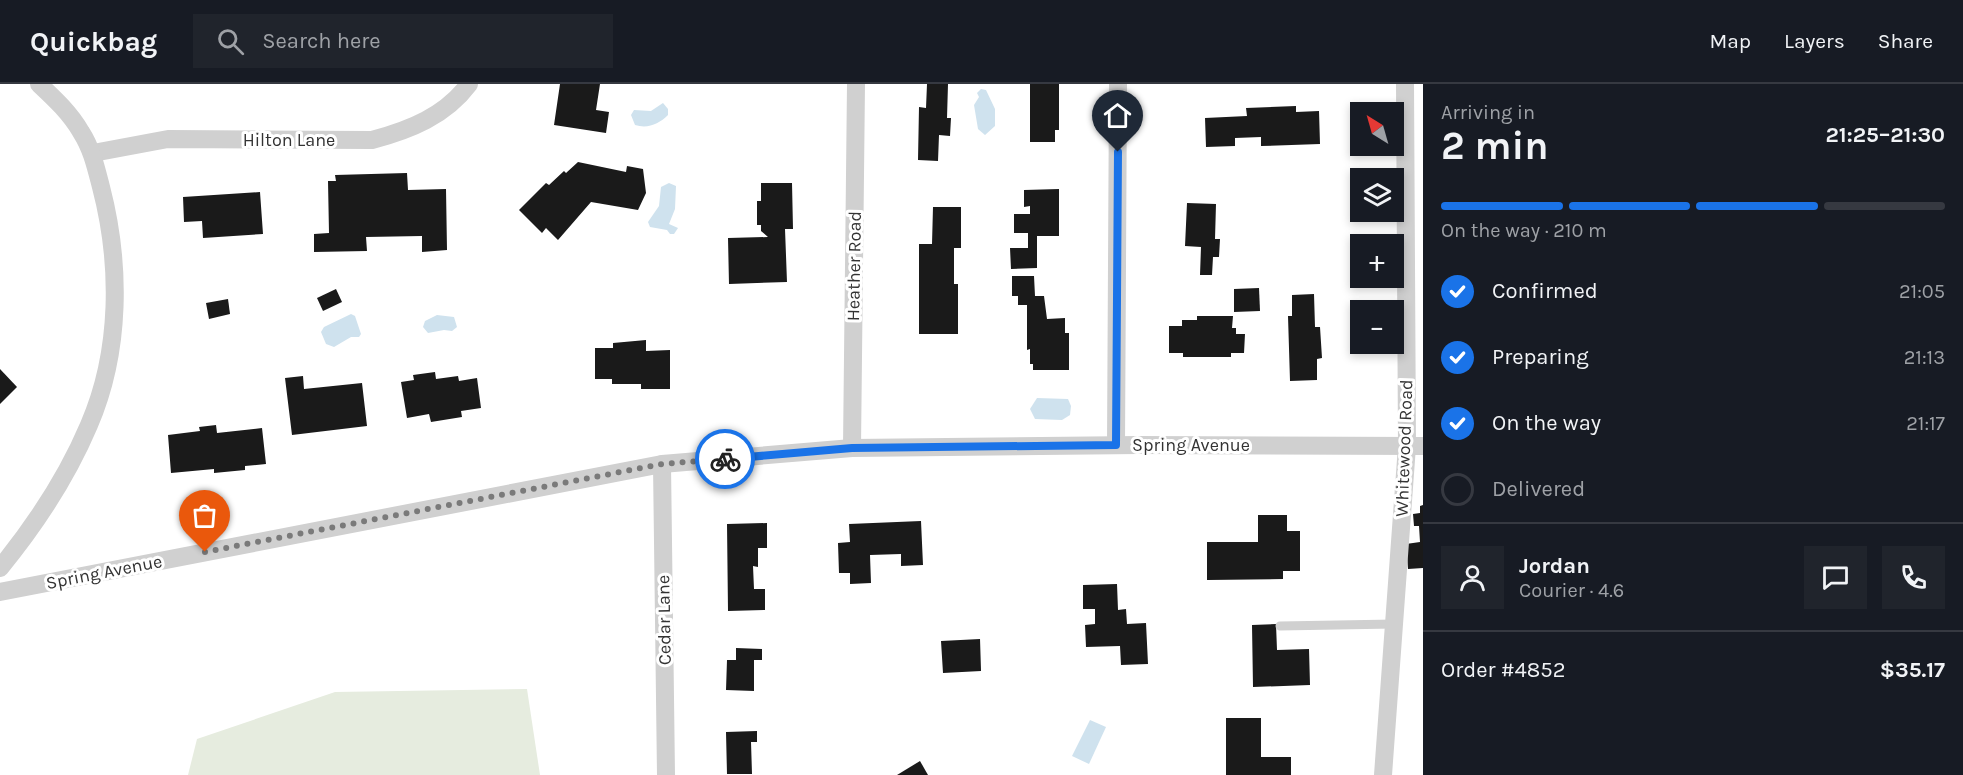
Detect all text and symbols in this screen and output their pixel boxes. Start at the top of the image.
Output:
search box [193,14,613,68]
text: Quickbag [30,25,157,58]
icon: search [214,25,247,58]
text: Search here [262,28,381,54]
text: Map [1709,29,1751,53]
text: Layers [1784,29,1845,53]
text: Share [1878,29,1933,53]
pin [1092,90,1143,152]
icon: home [1101,99,1134,132]
text: Arriving in [1441,101,1535,124]
north arrow [1350,102,1404,156]
map controls [1350,102,1404,354]
text: 21:25–21:30 [1826,122,1945,148]
text: 2 min [1441,123,1549,169]
street label: Hilton Lane [243,129,335,151]
button: layers [1350,168,1404,222]
street label: Heather Road [842,211,866,321]
text: On the way · 210 m [1441,219,1607,242]
button: + [1350,234,1404,288]
icon: check [1441,275,1474,308]
text: Confirmed [1492,278,1598,304]
text: 21:05 [1899,280,1945,303]
button: − [1350,300,1404,354]
icon: check [1441,341,1474,374]
text: Preparing [1492,344,1589,370]
text: 21:13 [1904,346,1945,369]
street label: Whitewood Road [1391,379,1417,517]
icon: check [1441,407,1474,440]
text: On the way [1492,410,1601,436]
text: 21:17 [1906,412,1945,435]
courier [695,429,755,489]
street label: Spring Avenue [1132,434,1250,456]
icon: bike [709,443,742,476]
text: Delivered [1492,476,1585,502]
pin [179,490,230,552]
icon: bag [188,499,221,532]
button: person [1441,546,1504,609]
button: chat [1804,546,1867,609]
button: phone [1882,546,1945,609]
street label: Spring Avenue [44,550,164,594]
text: Jordan [1519,553,1590,579]
street label: Cedar Lane [652,575,676,665]
text: Courier · 4.6 [1519,579,1624,602]
text: Order #4852 [1441,657,1565,683]
text: $35.17 [1880,657,1945,683]

